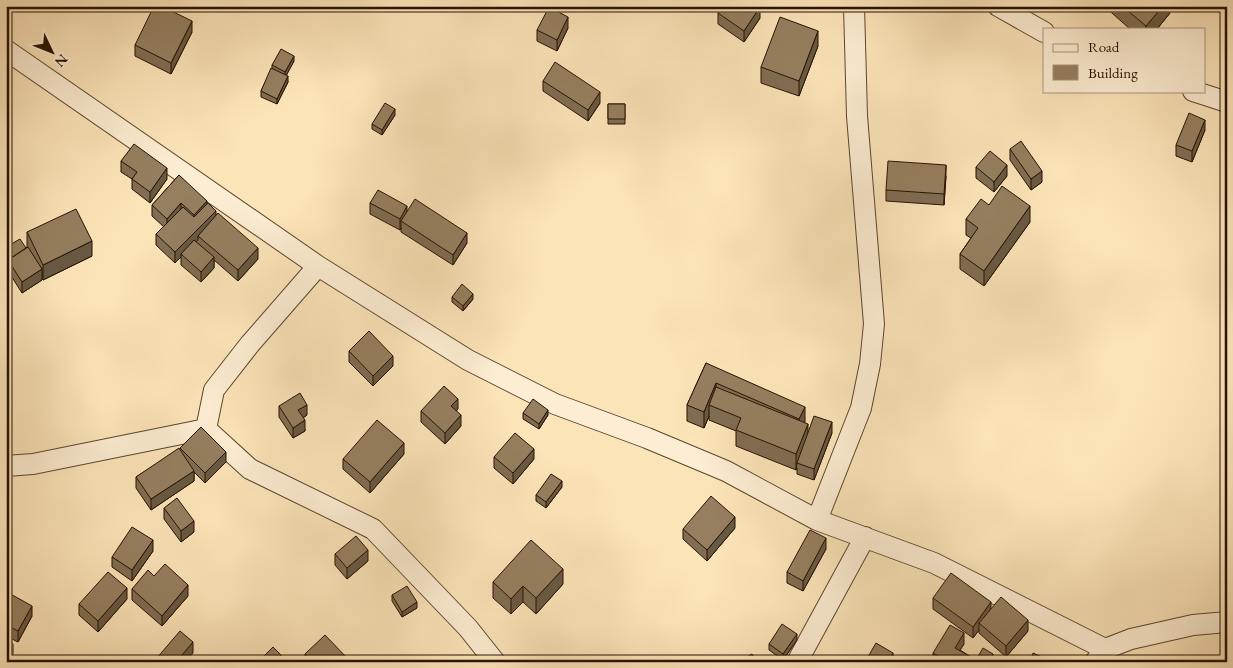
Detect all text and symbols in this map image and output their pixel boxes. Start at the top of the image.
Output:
north arrow [28,28,78,78]
legend [1043,28,1206,92]
text: Road [1088,37,1120,56]
text: N [51,51,72,72]
text: Building [1088,63,1138,82]

